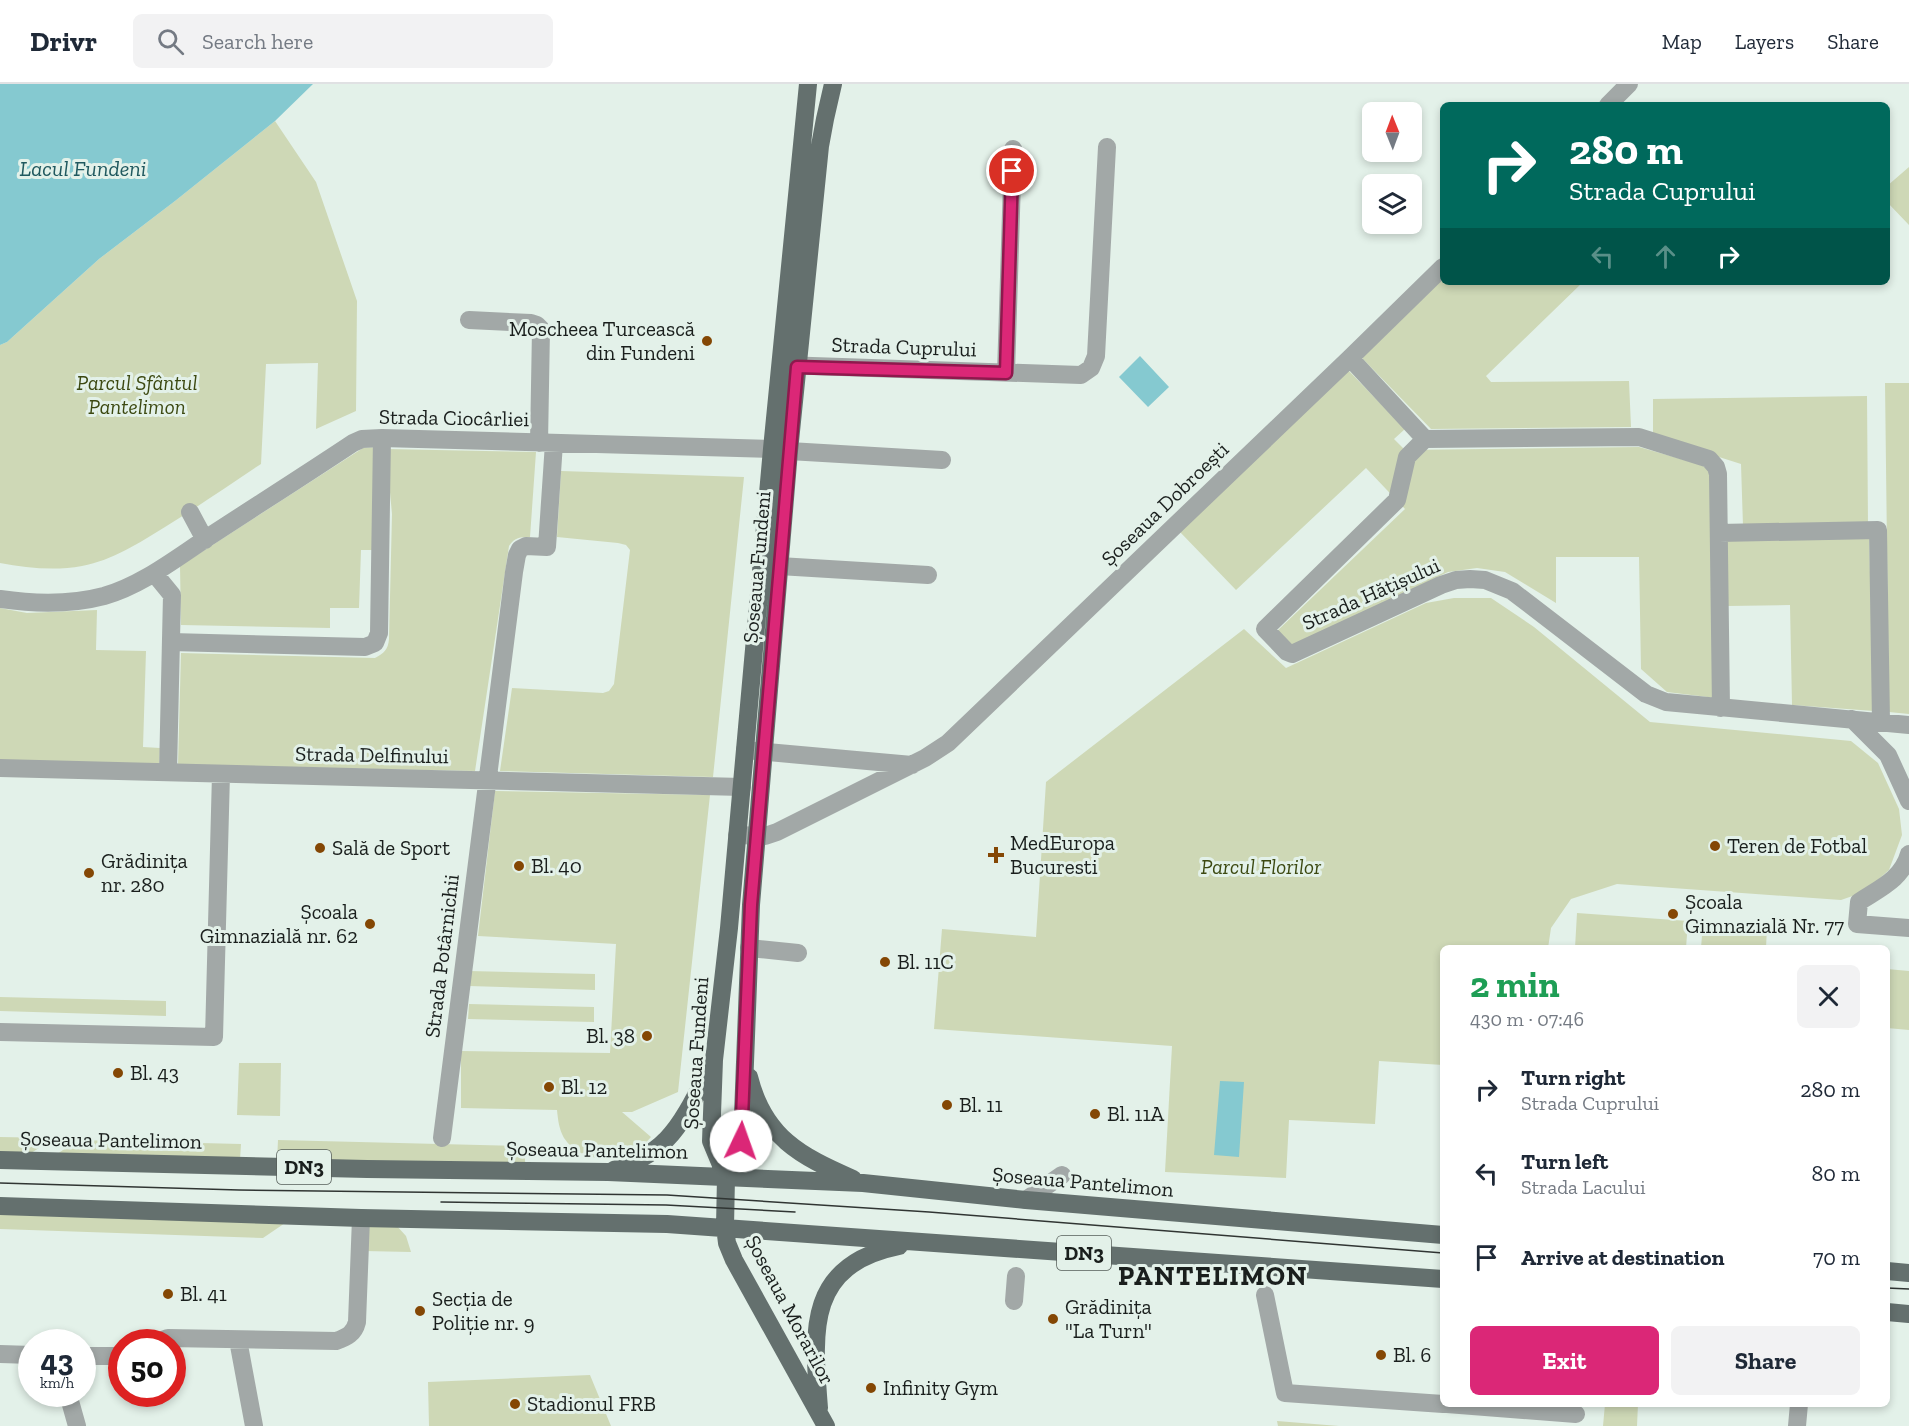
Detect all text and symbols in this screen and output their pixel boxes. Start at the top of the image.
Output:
search box [133,14,553,68]
text: Drivr [30,25,97,58]
icon: search [154,25,187,58]
text: Search here [202,28,313,55]
text: Map [1662,29,1702,54]
text: Layers [1735,29,1794,54]
text: Share [1827,29,1879,54]
north arrow [1362,102,1422,162]
map controls [1362,102,1422,234]
text: 280 m [1569,124,1683,175]
icon: right [1470,126,1548,204]
pin [986,145,1037,196]
icon: arrive [995,154,1028,187]
water label: Lacul Fundeni [20,155,146,182]
button: layers [1362,174,1422,234]
text: Strada Cuprului [1569,175,1756,207]
icon: left [1586,240,1619,273]
icon: ahead [1649,240,1682,273]
icon: right [1712,240,1745,273]
place label: Moscheea Turcească din Fundeni [509,316,695,365]
street label: Strada Cuprului [831,331,977,362]
marker: Moscheea Turcească din Fundeni [700,334,714,348]
park label: Parcul Sfântul Pantelimon [77,370,197,419]
street label: Strada Ciocârliei [379,404,530,431]
street label: Șoseaua Dobroești [1096,437,1233,571]
street label: Șoseaua Fundeni [737,490,776,644]
street label: Strada Hățișului [1298,552,1444,635]
street label: Strada Delfinului [295,741,449,768]
place label: MedEuropa Bucuresti [1010,830,1115,879]
place label: Teren de Fotbal [1727,833,1867,858]
place label: Sală de Sport [332,835,450,860]
marker: Teren de Fotbal [1708,839,1722,853]
marker: Sală de Sport [313,841,327,855]
marker: MedEuropa Bucuresti [987,846,1005,864]
place label: Grădinița nr. 280 [101,848,188,897]
place label: Bl. 40 [531,853,582,878]
park label: Parcul Florilor [1201,854,1322,879]
marker: Bl. 40 [512,859,526,873]
marker: Grădinița nr. 280 [82,866,96,880]
street label: Strada Potârnichii [419,873,464,1039]
place label: Școala Gimnazială Nr. 77 [1685,889,1844,938]
place label: Școala Gimnazială nr. 62 [200,899,358,948]
marker: Școala Gimnazială Nr. 77 [1666,907,1680,921]
marker: Școala Gimnazială nr. 62 [363,917,377,931]
place label: Bl. 11C [897,949,954,974]
marker: Bl. 11C [878,955,892,969]
text: 2 min [1470,963,1560,1006]
button: close [1797,965,1860,1028]
street label: Șoseaua Fundeni [678,976,713,1130]
text: 430 m · 07:46 [1470,1007,1584,1031]
place label: Bl. 38 [586,1023,635,1048]
marker: Bl. 38 [640,1029,654,1043]
place label: Bl. 43 [130,1060,179,1085]
text: Turn right [1521,1064,1625,1091]
marker: Bl. 43 [111,1066,125,1080]
icon: right [1470,1073,1503,1106]
place label: Bl. 12 [561,1074,607,1099]
text: 280 m [1800,1076,1860,1103]
marker: Bl. 12 [542,1080,556,1094]
text: Strada Cuprului [1521,1091,1659,1115]
place label: Bl. 11 [959,1092,1003,1117]
marker: Bl. 11 [940,1098,954,1112]
place label: Bl. 11A [1107,1101,1165,1126]
marker: Bl. 11A [1088,1107,1102,1121]
position arrow [709,1109,773,1173]
street label: Șoseaua Pantelimon [20,1125,202,1154]
street label: Șoseaua Pantelimon [506,1135,688,1164]
text: Turn left [1521,1148,1608,1175]
road number: DN3 [277,1150,331,1184]
icon: left [1470,1157,1503,1190]
text: 80 m [1812,1160,1860,1187]
street label: Șoseaua Pantelimon [991,1161,1175,1202]
text: Strada Lacului [1521,1175,1645,1199]
street label: Șoseaua Morarilor [741,1231,840,1389]
road number: DN3 [1057,1236,1111,1270]
icon: arrive [1470,1241,1503,1274]
text: Arrive at destination [1521,1244,1724,1271]
text: 70 m [1813,1244,1860,1271]
district label: PANTELIMON [1118,1260,1308,1292]
place label: Bl. 41 [180,1281,227,1306]
place label: Secția de Poliție nr. 9 [432,1286,535,1335]
marker: Bl. 41 [161,1287,175,1301]
place label: Grădinița "La Turn" [1065,1294,1152,1343]
marker: Secția de Poliție nr. 9 [413,1304,427,1318]
marker: Grădinița "La Turn" [1046,1312,1060,1326]
button: Exit [1470,1326,1659,1395]
button: Share [1671,1326,1860,1395]
speed limit sign: 50 [108,1329,186,1407]
place label: Bl. 6 [1393,1342,1432,1367]
text: 43 [40,1343,74,1379]
marker: Bl. 6 [1374,1348,1388,1362]
text: km/h [40,1374,74,1392]
place label: Infinity Gym [883,1375,998,1400]
marker: Infinity Gym [864,1381,878,1395]
place label: Stadionul FRB [527,1391,656,1416]
marker: Stadionul FRB [508,1397,522,1411]

